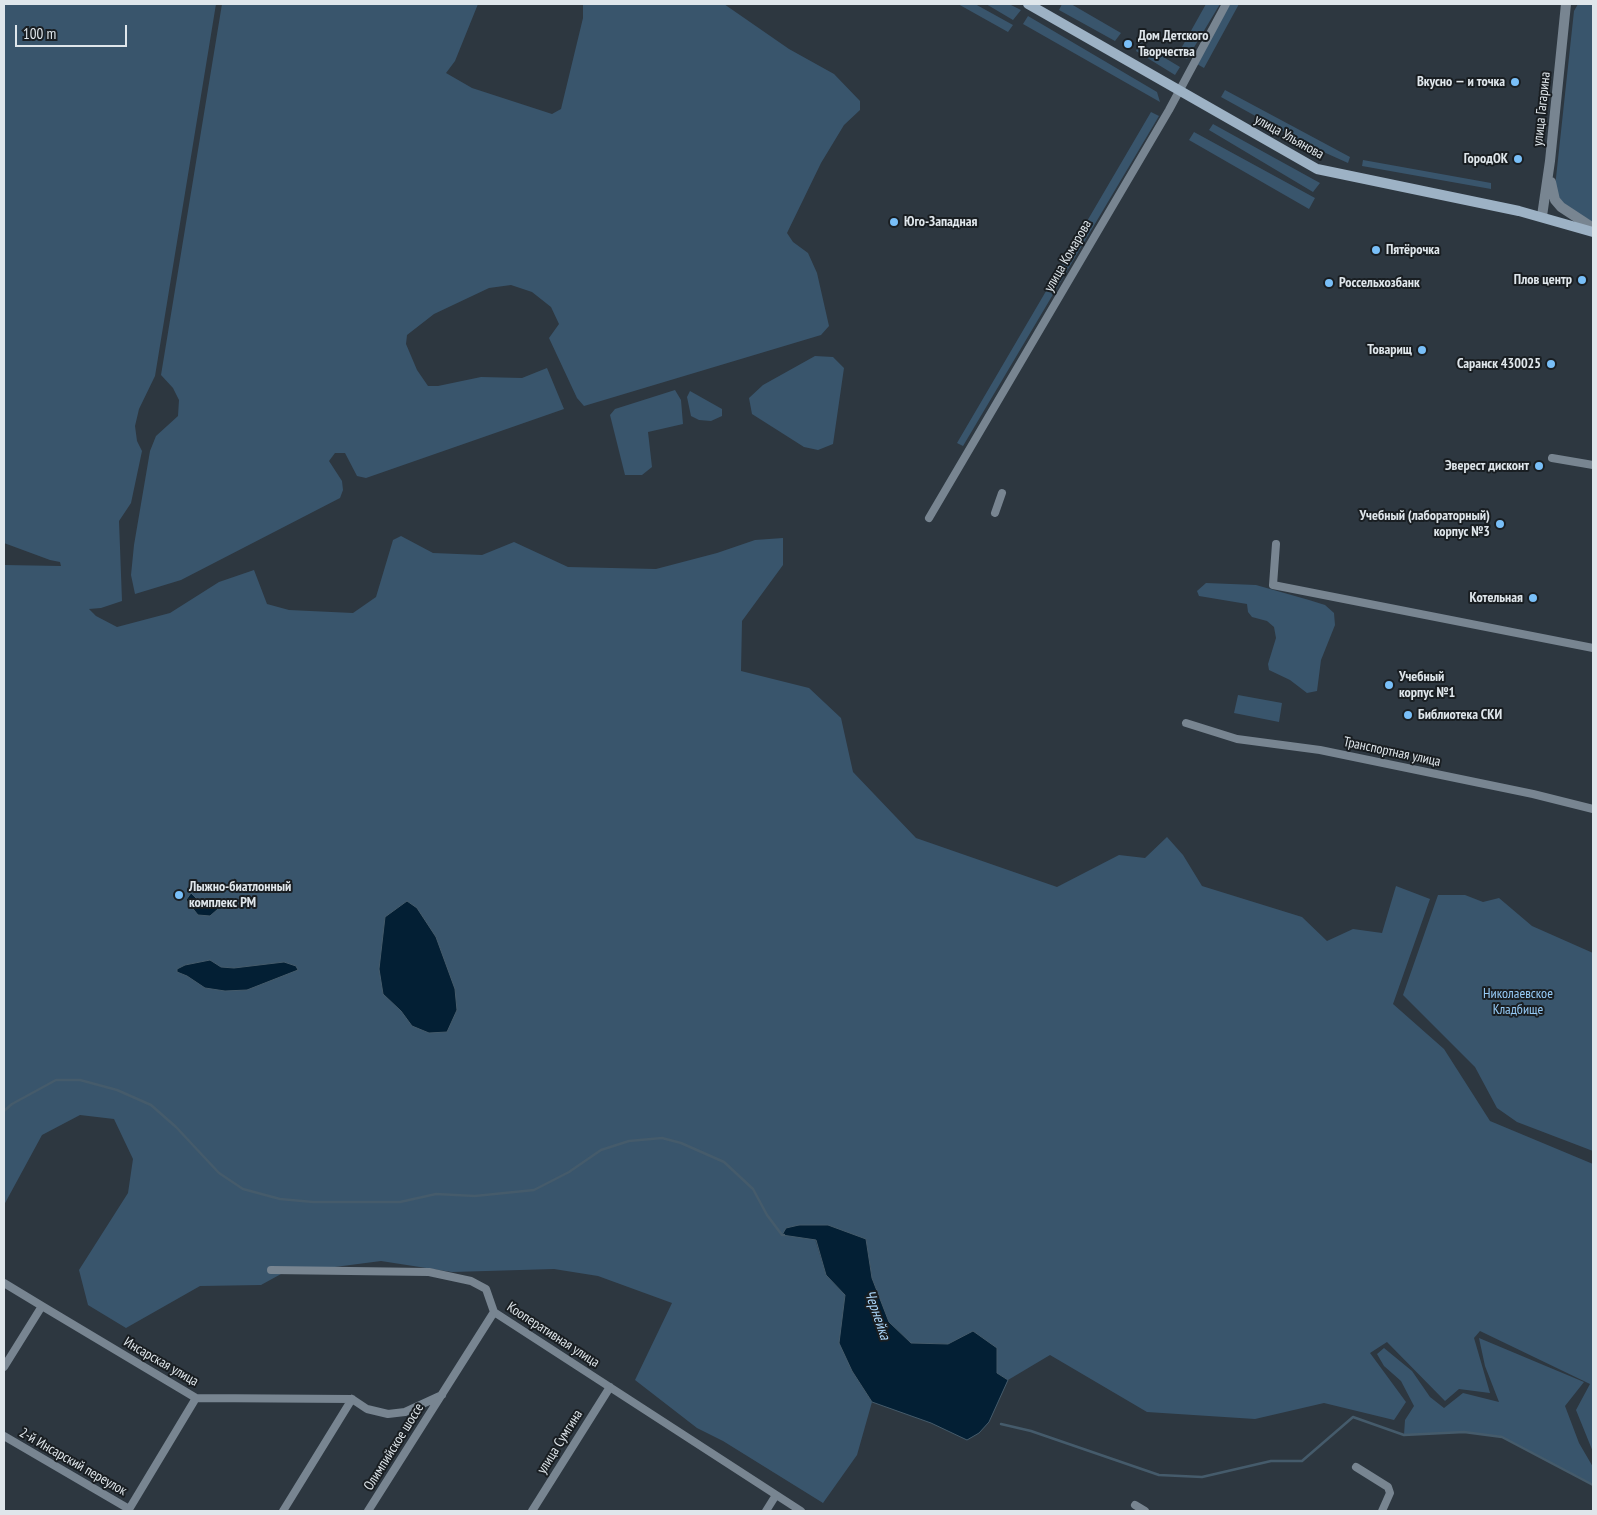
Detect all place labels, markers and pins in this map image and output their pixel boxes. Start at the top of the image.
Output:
place label: Дом Детского Творчества [1138,28,1209,60]
marker: Дом Детского Творчества [1122,38,1134,50]
place label: Вкусно — и точка [1417,74,1505,90]
marker: Вкусно — и точка [1509,76,1521,88]
place label: ГородОК [1464,151,1508,167]
marker: ГородОК [1512,153,1524,165]
place label: Юго-Западная [904,214,977,230]
marker: Юго-Западная [888,216,900,228]
place label: Пятёрочка [1386,242,1440,258]
marker: Пятёрочка [1370,244,1382,256]
place label: Плов центр [1514,272,1572,288]
marker: Плов центр [1576,274,1588,286]
place label: Россельхозбанк [1339,275,1420,291]
marker: Россельхозбанк [1323,277,1335,289]
place label: Товарищ [1367,342,1412,358]
marker: Товарищ [1416,344,1428,356]
place label: Саранск 430025 [1457,356,1541,372]
marker: Саранск 430025 [1545,358,1557,370]
place label: Эверест дисконт [1445,458,1529,474]
marker: Эверест дисконт [1533,460,1545,472]
place label: Учебный (лабораторный) корпус №3 [1360,508,1490,540]
marker: Учебный (лабораторный) корпус №3 [1494,518,1506,530]
place label: Котельная [1470,590,1523,606]
marker: Котельная [1527,592,1539,604]
place label: Учебный корпус №1 [1399,669,1455,702]
marker: Учебный корпус №1 [1383,679,1395,691]
place label: Библиотека СКИ [1418,707,1502,723]
marker: Библиотека СКИ [1402,709,1414,721]
place label: Лыжно-биатлонный комплекс РМ [189,879,291,912]
marker: Лыжно-биатлонный комплекс РМ [173,889,185,901]

